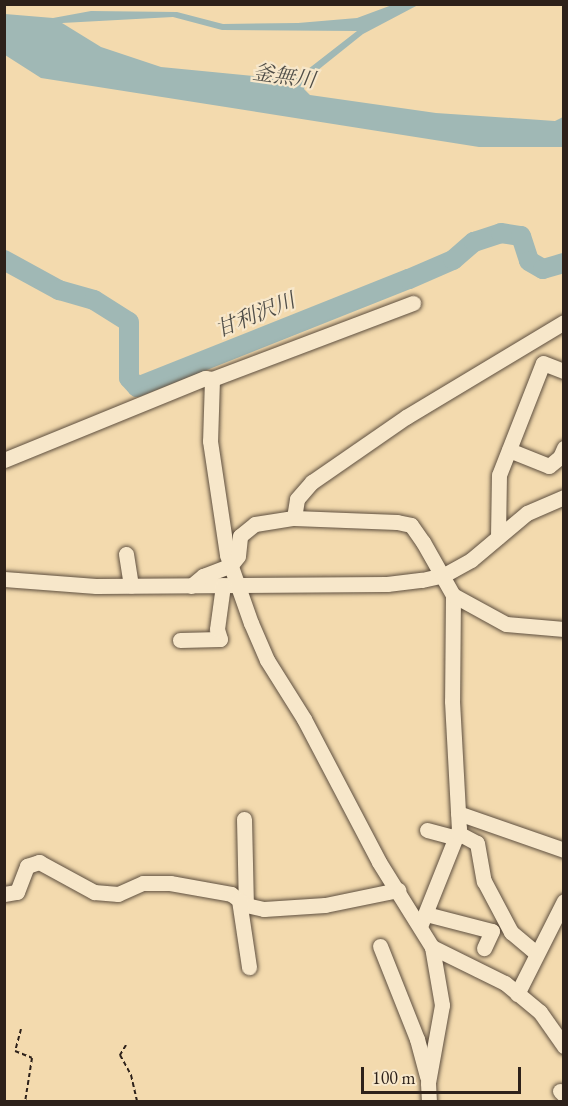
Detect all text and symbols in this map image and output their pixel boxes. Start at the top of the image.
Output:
water label: 釜無川 [251,59,317,93]
water label: 甘利沢川 [211,288,299,342]
scale bar [364,1055,524,1093]
text: 100 m [372,1066,416,1089]

